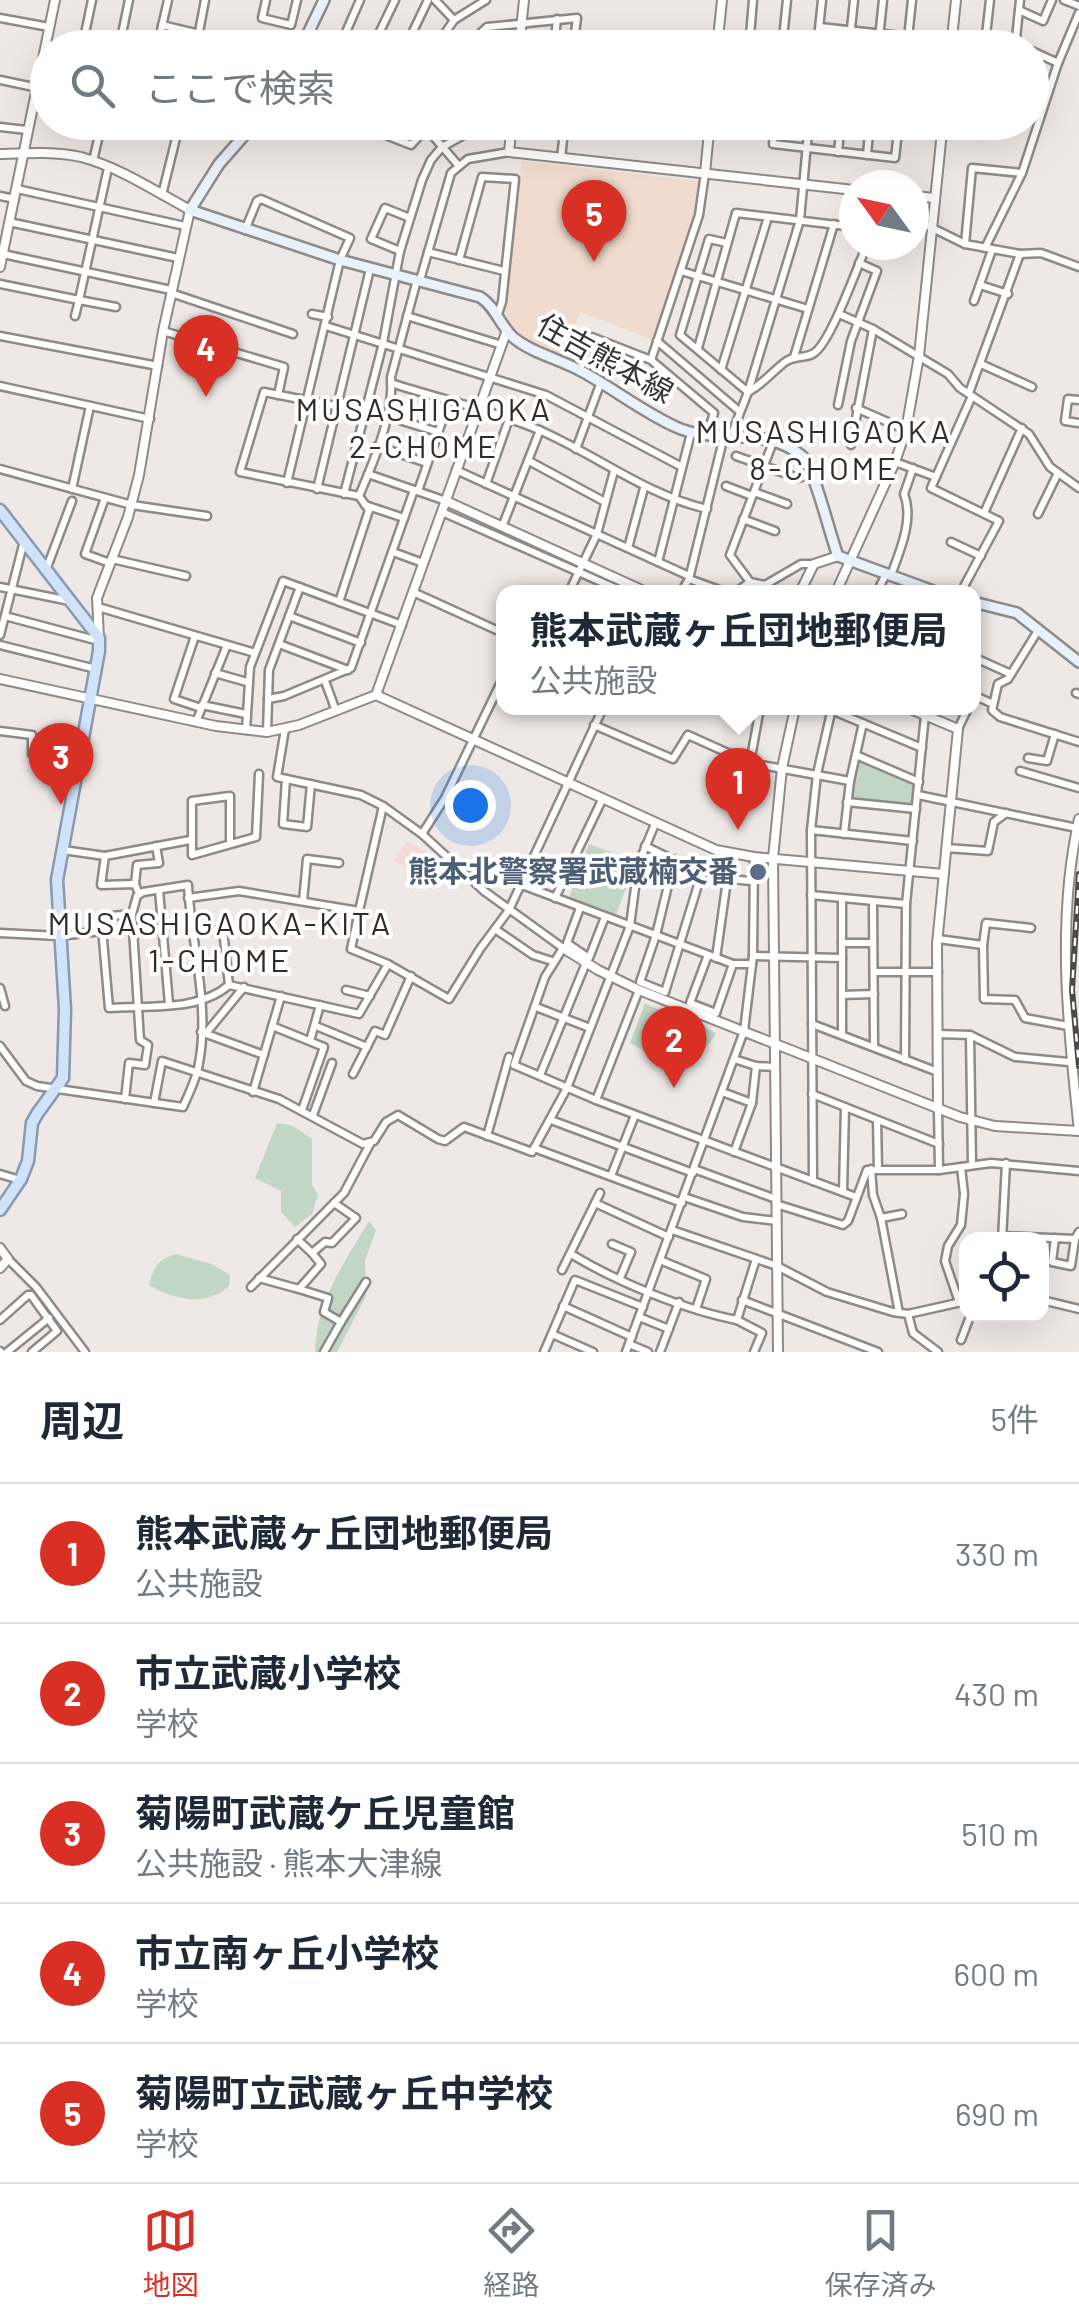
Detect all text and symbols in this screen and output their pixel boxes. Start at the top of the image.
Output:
search box [30,30,1049,140]
icon: search [65,58,120,113]
text: ここで検索 [145,64,335,110]
north arrow [839,170,929,260]
pin: 5 [562,180,626,262]
street label: 住吉熊本線 [532,305,680,409]
pin: 4 [174,314,238,397]
district label: MUSASHIGAOKA 2-CHOME [296,389,552,464]
district label: MUSASHIGAOKA 8-CHOME [696,411,952,486]
popup [496,585,981,715]
text: 熊本武蔵ヶ丘団地郵便局 [529,606,948,652]
text: 公共施設 [529,660,658,698]
pin: 3 [28,722,94,805]
pin: 1 [706,748,770,830]
your location [445,780,496,831]
place label: 熊本北警察署武蔵楠交番 [408,852,738,888]
marker: 熊本北警察署武蔵楠交番 [747,861,769,883]
district label: MUSASHIGAOKA-KITA 1-CHOME [47,903,393,978]
pin: 2 [642,1006,706,1088]
map controls [959,1232,1049,1322]
button: locate [959,1232,1049,1322]
text: 周辺 [40,1394,124,1444]
text: 5件 [991,1399,1039,1437]
text: 熊本武蔵ヶ丘団地郵便局 [135,1509,553,1555]
text: 1 [67,1534,78,1572]
text: 330 m [955,1534,1039,1572]
text: 公共施設 [135,1563,263,1601]
text: 市立武蔵小学校 [135,1649,401,1695]
text: 2 [64,1674,81,1712]
text: 430 m [954,1674,1039,1712]
text: 学校 [135,1703,199,1741]
text: 菊陽町武蔵ケ丘児童館 [135,1789,515,1835]
text: 3 [64,1814,81,1852]
text: 510 m [961,1814,1039,1852]
text: 公共施設 · 熊本大津線 [135,1843,443,1881]
text: 市立南ヶ丘小学校 [135,1929,439,1975]
text: 4 [63,1954,82,1992]
text: 600 m [953,1954,1039,1992]
text: 学校 [135,1983,199,2021]
text: 菊陽町立武蔵ヶ丘中学校 [135,2069,553,2115]
text: 5 [64,2094,81,2132]
text: 690 m [955,2094,1039,2132]
text: 学校 [135,2123,199,2161]
tab: 地図 [142,2203,199,2303]
tab: 経路 [483,2203,540,2303]
tab: 保存済み [824,2203,937,2303]

